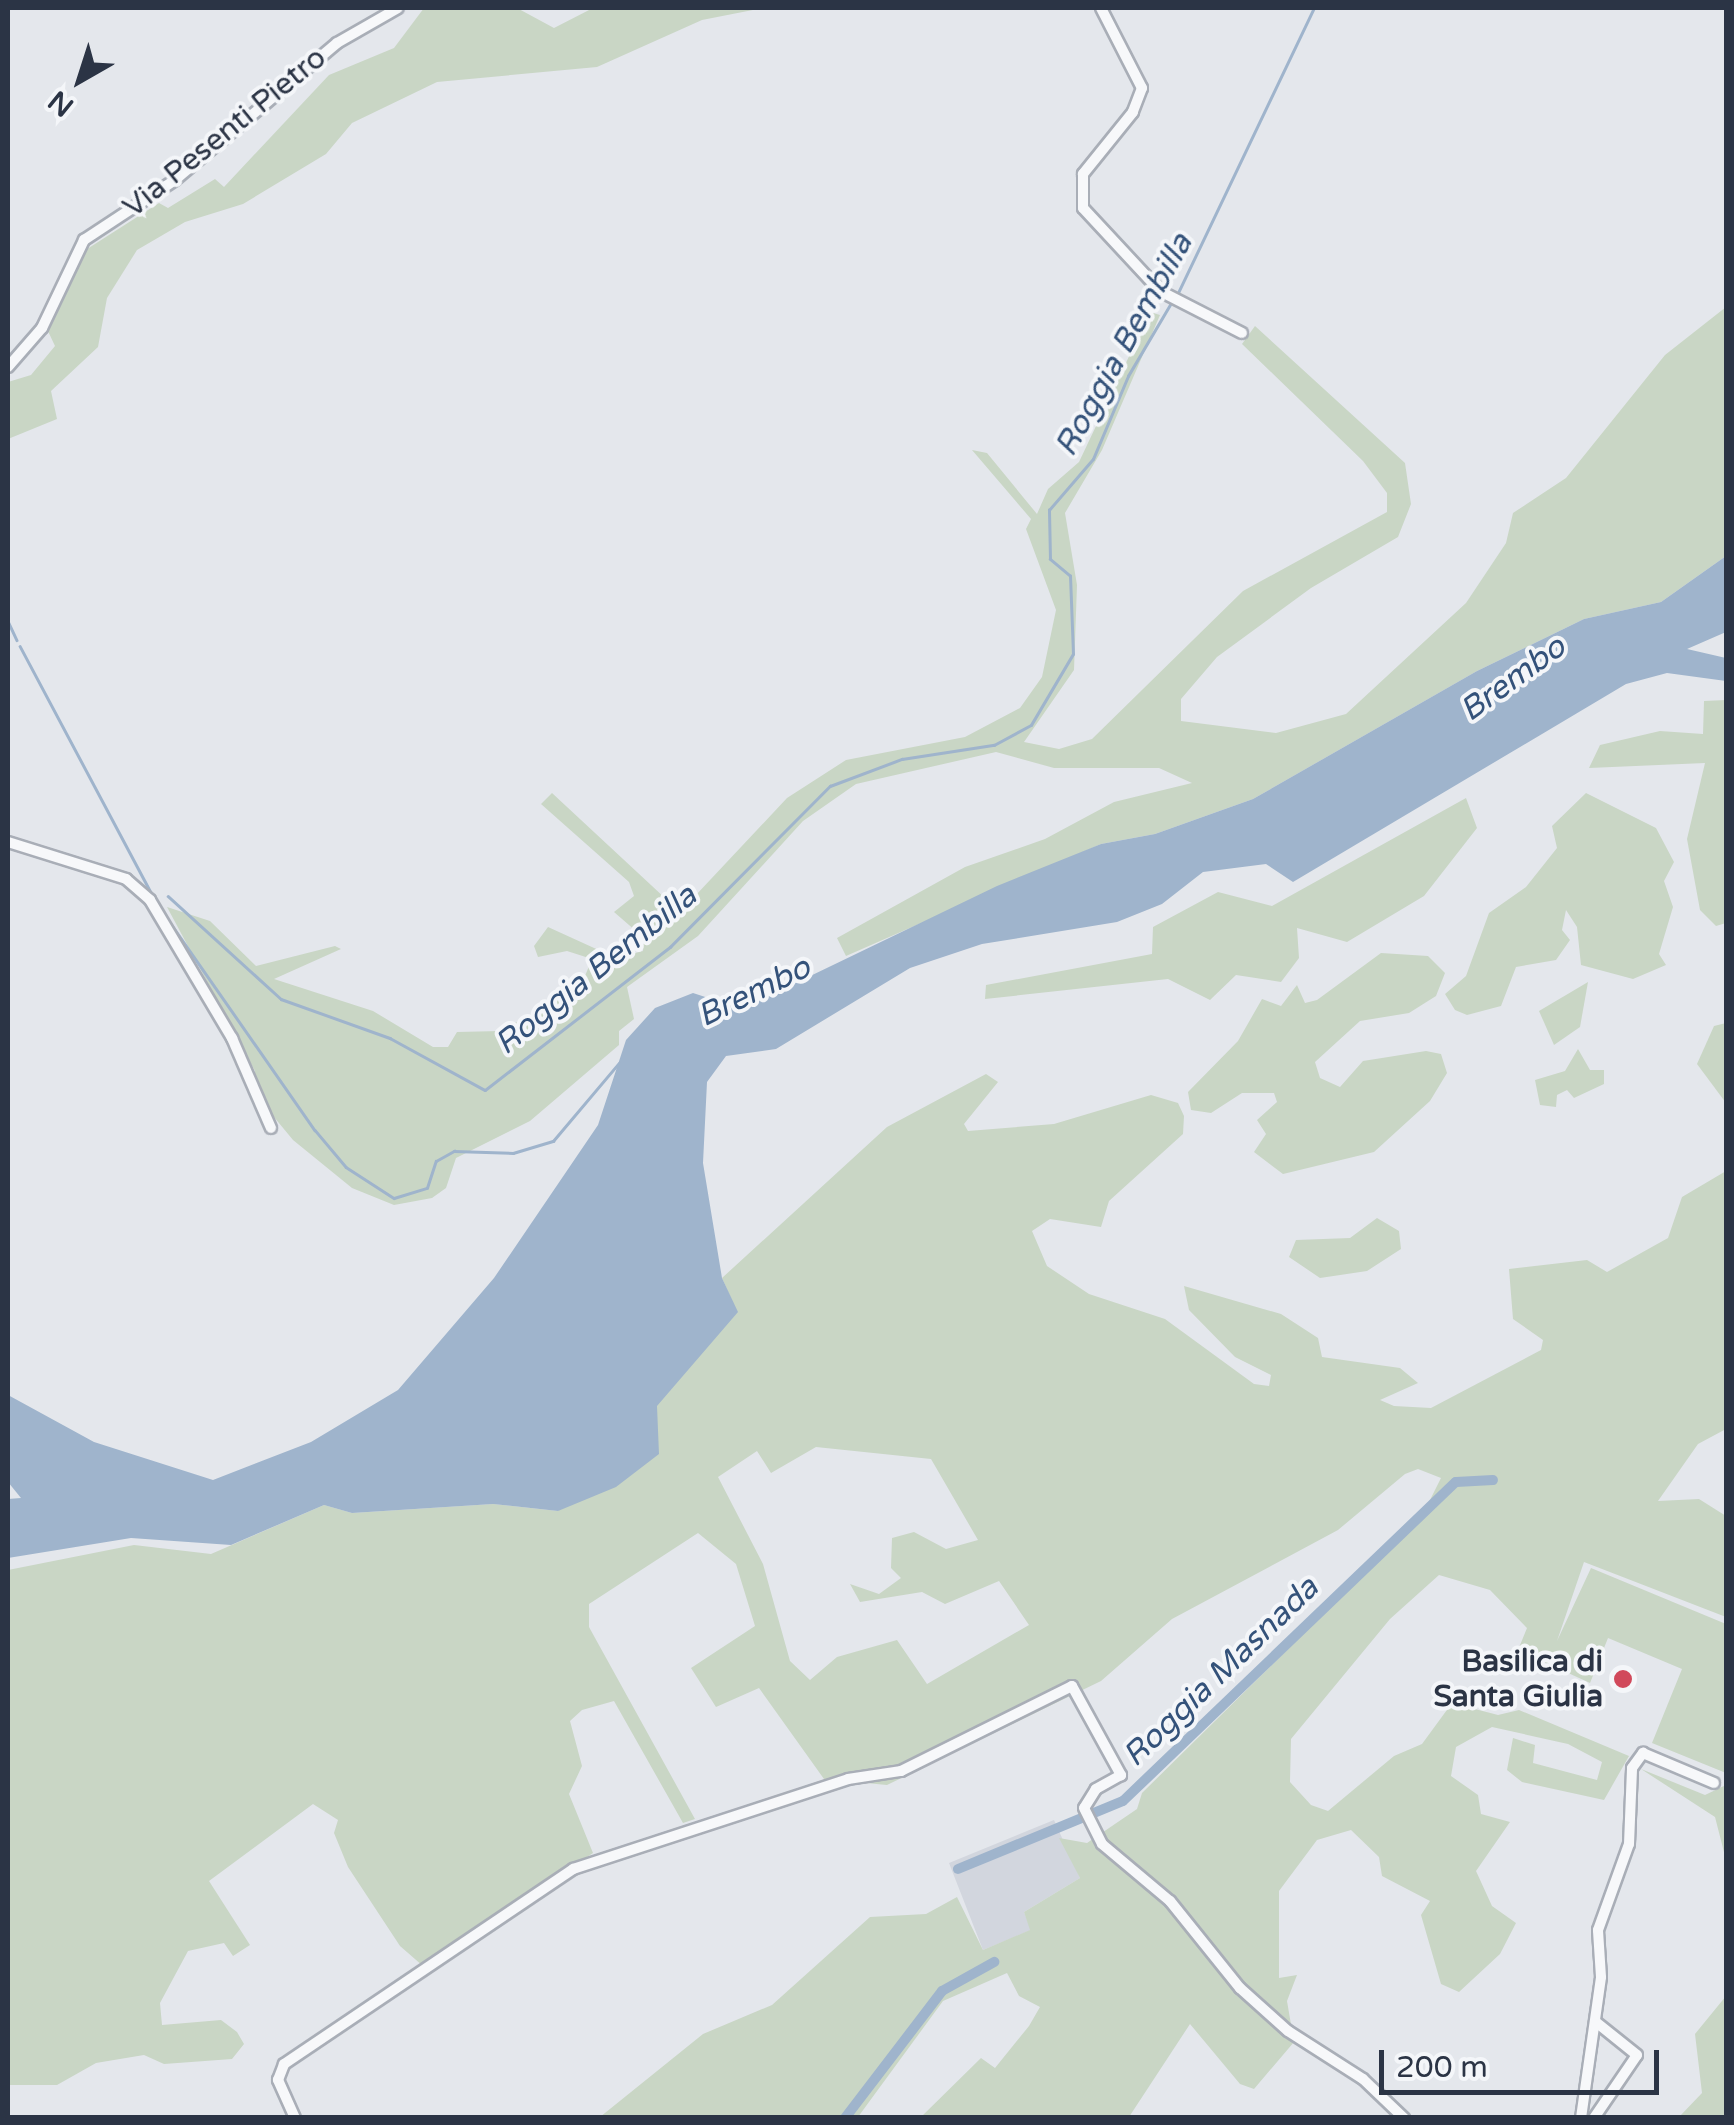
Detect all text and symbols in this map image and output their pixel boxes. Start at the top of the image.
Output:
north arrow [30,30,130,130]
street label: Via Pesenti Pietro [116,40,334,226]
text: N [42,83,81,124]
water label: Roggia Bembilla [1047,227,1201,463]
water label: Brembo [1453,628,1573,730]
water label: Roggia Bembilla [487,877,705,1063]
water label: Brembo [691,948,817,1036]
water label: Roggia Masnada [1115,1569,1327,1775]
place label: Basilica di Santa Giulia [1433,1644,1603,1714]
marker: Basilica di Santa Giulia [1612,1668,1634,1690]
scale bar [1384,2030,1664,2092]
text: 200 m [1396,2049,1488,2086]

